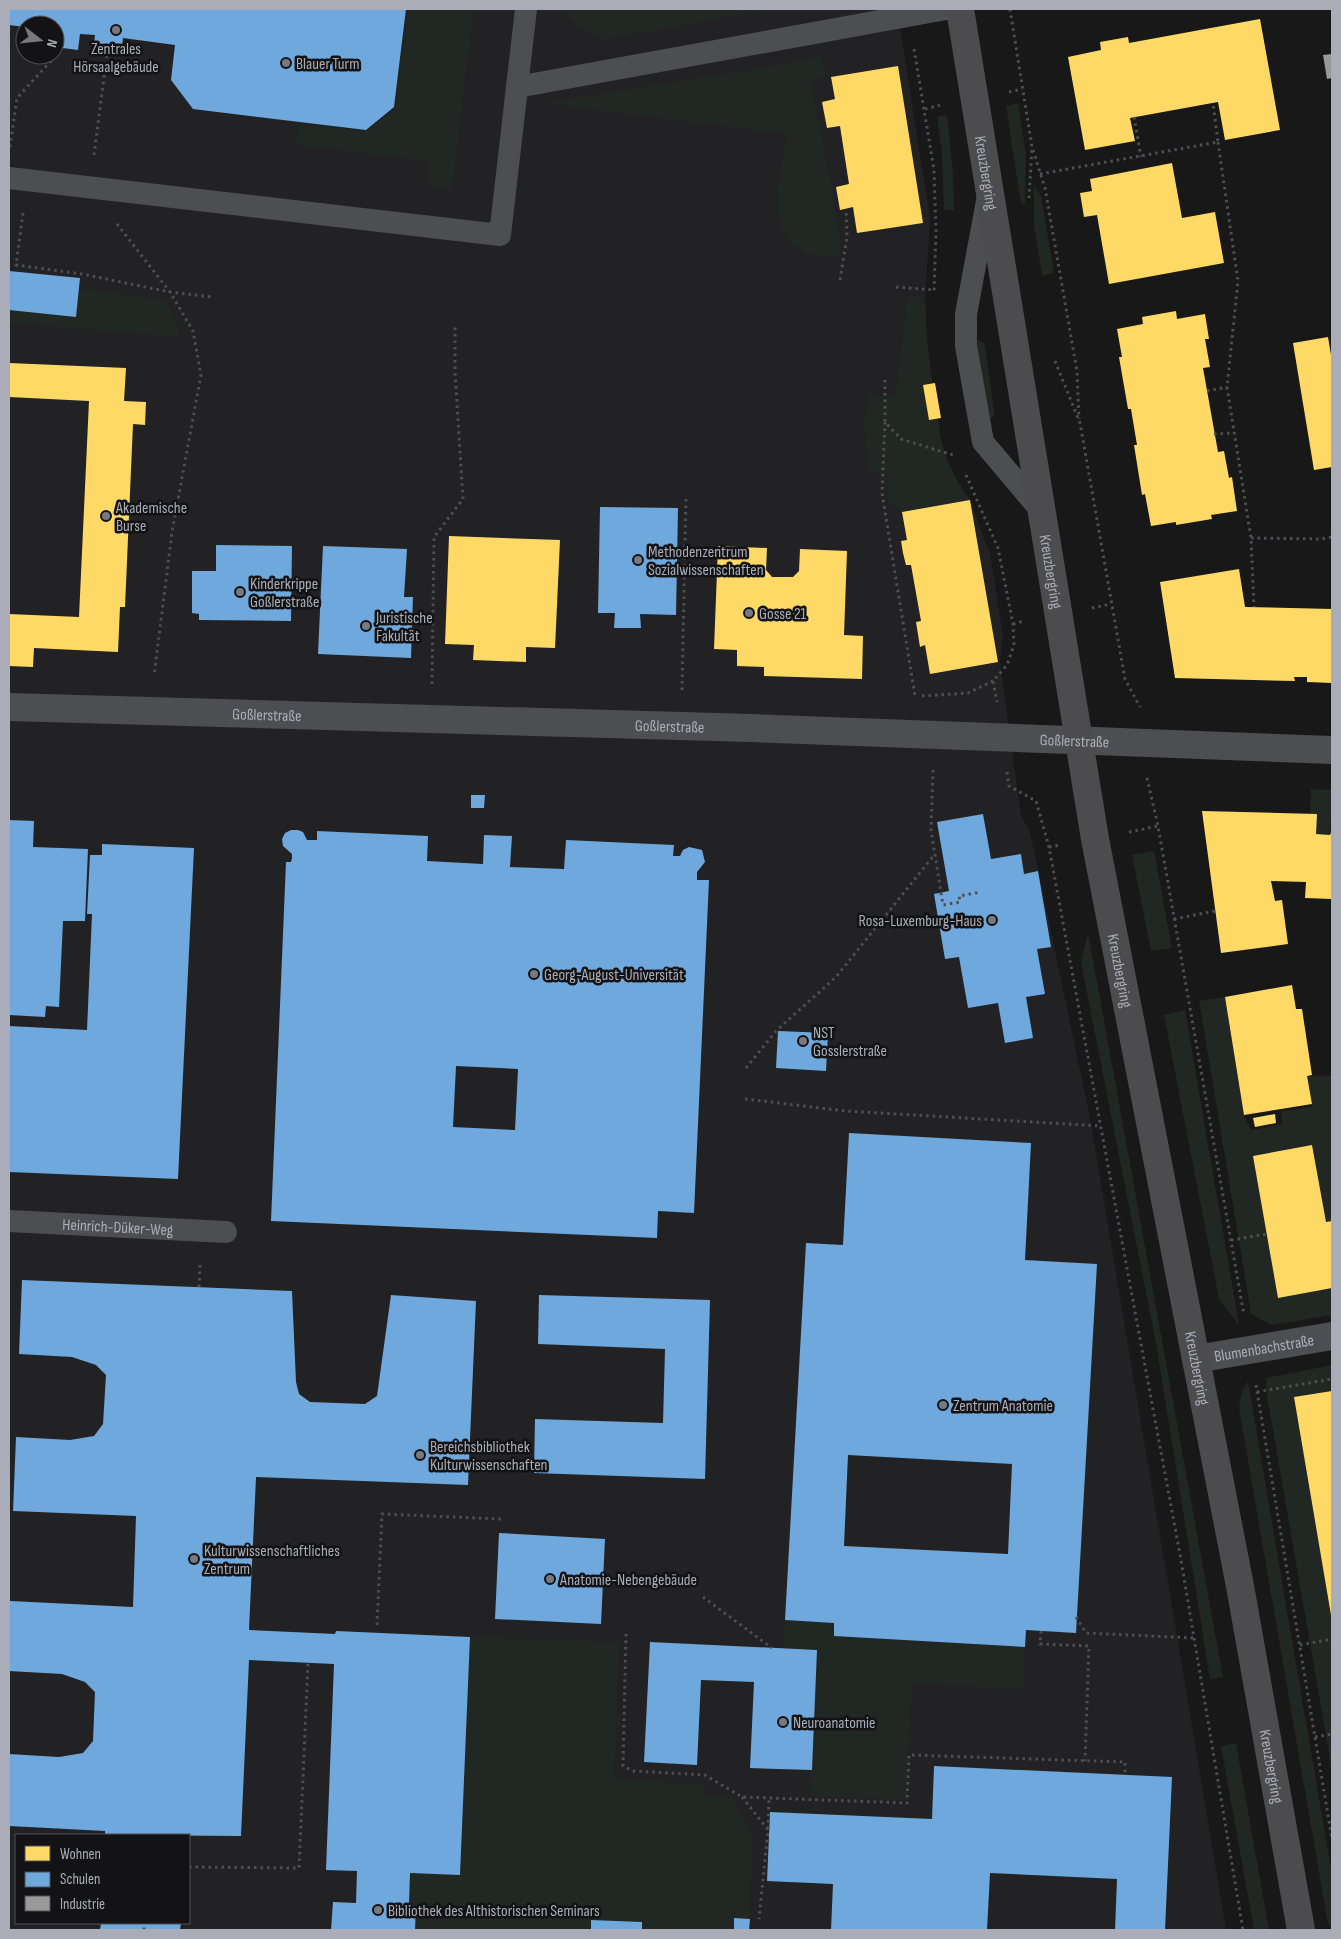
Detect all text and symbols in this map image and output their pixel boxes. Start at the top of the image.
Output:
north arrow [15,15,65,65]
marker: Zentrales Hörsaalgebäude [110,24,122,36]
text: N [43,38,61,49]
place label: Zentrales Hörsaalgebäude [73,40,159,77]
place label: Blauer Turm [296,55,359,74]
marker: Blauer Turm [280,57,292,69]
street label: Kreuzbergring [970,135,1001,212]
place label: Akademische Burse [115,499,187,536]
marker: Akademische Burse [100,510,112,522]
street label: Kreuzbergring [1035,533,1065,610]
place label: Methodenzentrum Sozialwissenschaften [648,543,764,580]
marker: Methodenzentrum Sozialwissenschaften [632,554,644,566]
place label: Kinderkrippe Goßlerstraße [250,575,319,612]
marker: Kinderkrippe Goßlerstraße [234,586,246,598]
place label: Gosse 21 [759,605,807,624]
marker: Gosse 21 [743,607,755,619]
place label: Juristische Fakultät [375,609,433,646]
marker: Juristische Fakultät [360,620,372,632]
street label: Goßlerstraße [232,705,302,726]
street label: Goßlerstraße [635,717,705,738]
street label: Goßlerstraße [1039,731,1110,753]
place label: Rosa-Luxemburg-Haus [859,912,982,931]
marker: Rosa-Luxemburg-Haus [986,914,998,926]
street label: Kreuzbergring [1103,932,1136,1009]
place label: Georg-August-Universität [544,966,684,985]
marker: Georg-August-Universität [528,968,540,980]
place label: NST Gosslerstraße [813,1024,887,1061]
marker: NST Gosslerstraße [797,1035,809,1047]
street label: Heinrich-Düker-Weg [62,1216,174,1240]
street label: Kreuzbergring [1180,1330,1213,1407]
street label: Blumenbachstraße [1213,1331,1316,1367]
place label: Zentrum Anatomie [953,1397,1053,1416]
marker: Zentrum Anatomie [937,1399,949,1411]
place label: Bereichsbibliothek Kulturwissenschaften [430,1438,547,1475]
marker: Bereichsbibliothek Kulturwissenschaften [414,1449,426,1461]
place label: Kulturwissenschaftliches Zentrum [204,1542,340,1579]
marker: Kulturwissenschaftliches Zentrum [188,1553,200,1565]
place label: Anatomie-Nebengebäude [559,1571,697,1590]
marker: Anatomie-Nebengebäude [544,1573,556,1585]
place label: Neuroanatomie [793,1714,875,1733]
marker: Neuroanatomie [777,1716,789,1728]
street label: Kreuzbergring [1255,1728,1286,1805]
legend [15,1834,190,1924]
text: Wohnen [60,1845,101,1864]
text: Schulen [60,1870,100,1889]
text: Industrie [60,1895,105,1914]
place label: Bibliothek des Althistorischen Seminars [388,1902,600,1921]
marker: Bibliothek des Althistorischen Seminars [372,1904,384,1916]

